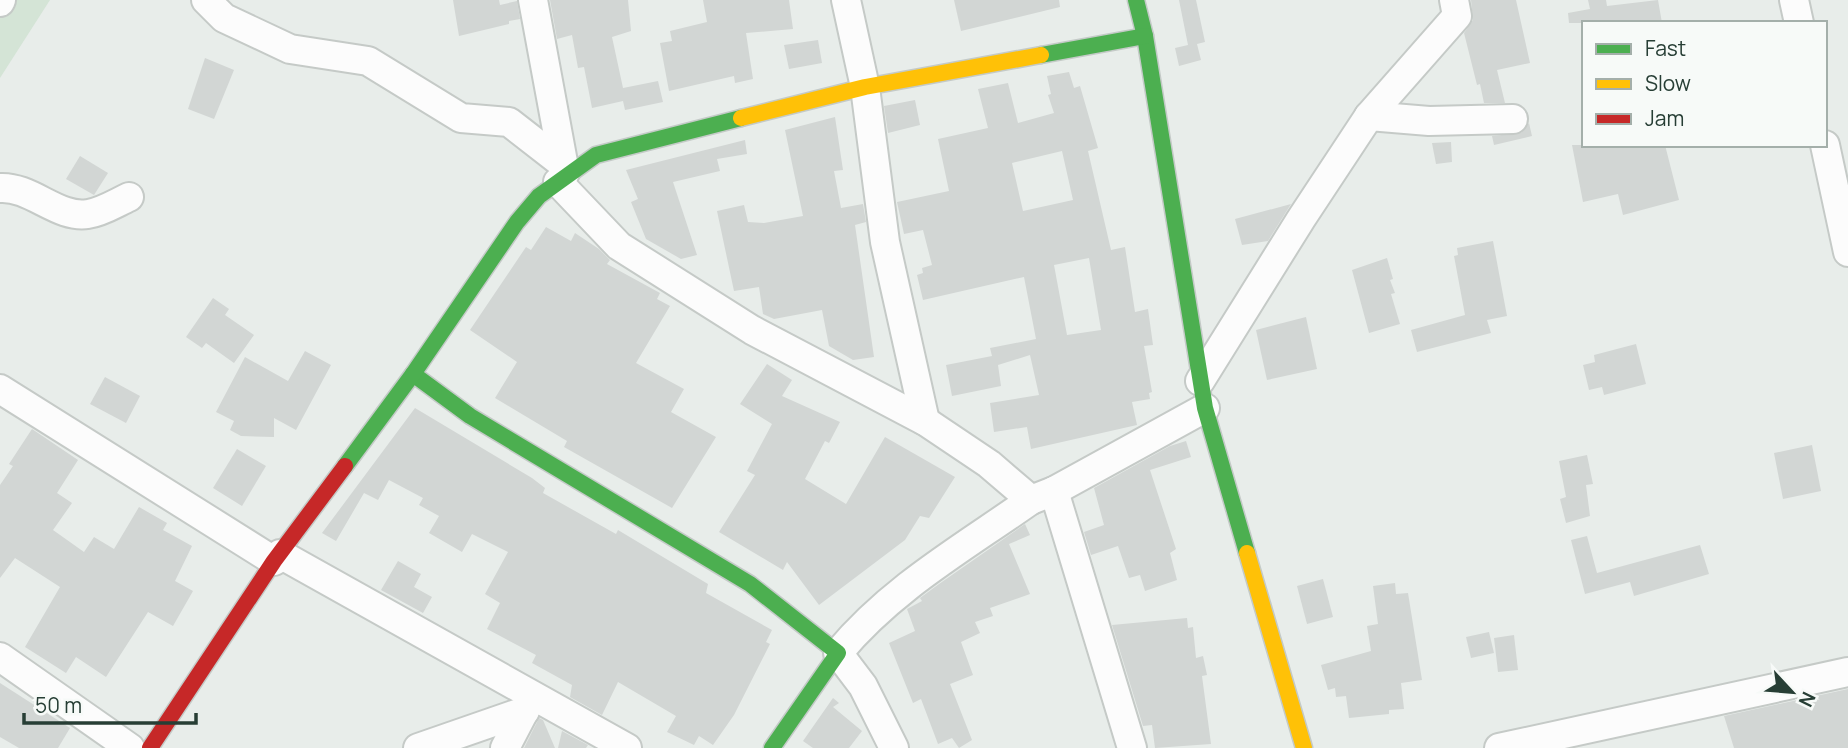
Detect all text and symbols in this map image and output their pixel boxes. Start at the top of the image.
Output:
legend [1582,21,1827,147]
text: Fast [1645,34,1686,62]
text: Slow [1645,69,1691,97]
text: Jam [1645,104,1684,132]
north arrow [1757,657,1827,727]
scale bar [24,682,196,726]
text: N [1793,688,1822,711]
text: 50 m [35,691,82,719]

